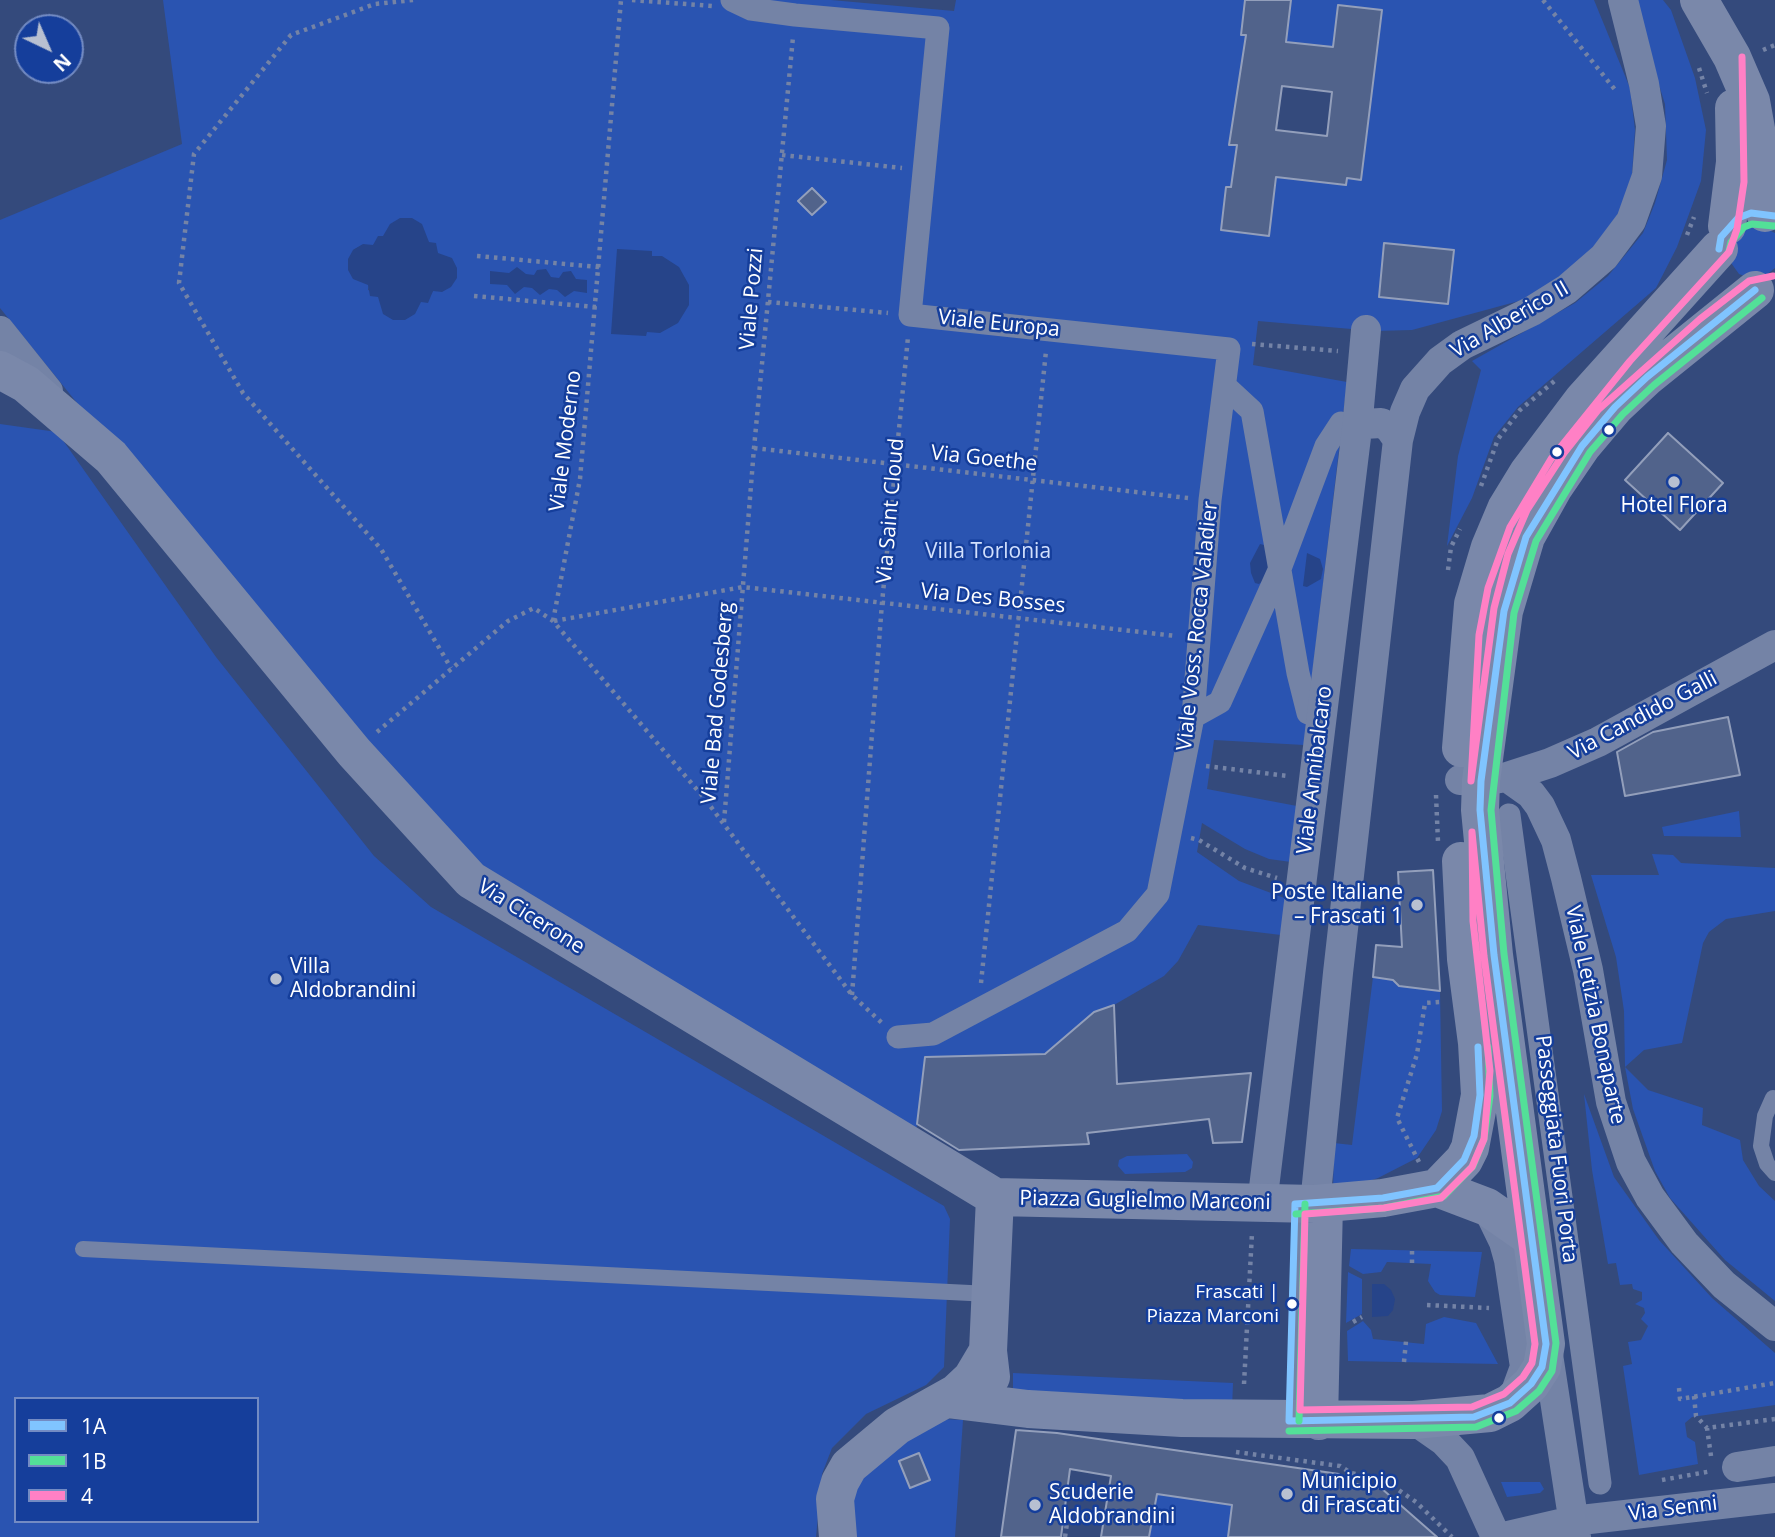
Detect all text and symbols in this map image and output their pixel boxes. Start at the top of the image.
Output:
north arrow [14,14,84,84]
text: N [48,48,77,77]
street label: Viale Pozzi [735,247,769,351]
street label: Via Alberico II [1447,276,1573,364]
street label: Viale Europa [937,305,1061,343]
street label: Viale Moderno [545,369,587,513]
unlabelled marker [1602,423,1616,437]
street label: Via Saint Cloud [872,437,910,585]
street label: Via Goethe [930,441,1038,477]
unlabelled marker [1550,445,1564,459]
marker: Hotel Flora [1666,474,1682,490]
place label: Hotel Flora [1620,493,1728,519]
street label: Viale Voss. Rocca Valadier [1172,500,1224,752]
park label: Villa Torlonia [925,539,1051,565]
street label: Via Des Bosses [919,579,1067,619]
street label: Viale Bad Godesberg [697,601,739,805]
street label: Via Candido Galli [1564,666,1722,766]
street label: Viale Annibalcaro [1292,685,1338,855]
street label: Via Cicerone [473,874,589,960]
place label: Poste Italiane – Frascati 1 [1271,880,1403,930]
marker: Poste Italiane – Frascati 1 [1409,897,1425,913]
street label: Viale Letizia Bonaparte [1559,903,1631,1127]
place label: Villa Aldobrandini [290,954,416,1004]
marker: Villa Aldobrandini [268,971,284,987]
street label: Passeggiata Fuori Porta [1530,1034,1582,1264]
street label: Piazza Guglielmo Marconi [1019,1186,1271,1216]
place label: Frascati | Piazza Marconi [1147,1282,1279,1326]
marker: Frascati | Piazza Marconi [1285,1297,1299,1311]
legend [14,1397,259,1523]
unlabelled marker [1492,1411,1506,1425]
text: 1A [81,1412,106,1440]
text: 1B [81,1447,107,1475]
place label: Municipio di Frascati [1301,1469,1400,1519]
place label: Scuderie Aldobrandini [1049,1480,1175,1530]
text: 4 [81,1482,93,1510]
marker: Municipio di Frascati [1279,1486,1295,1502]
street label: Via Senni [1627,1491,1719,1527]
marker: Scuderie Aldobrandini [1027,1497,1043,1513]

